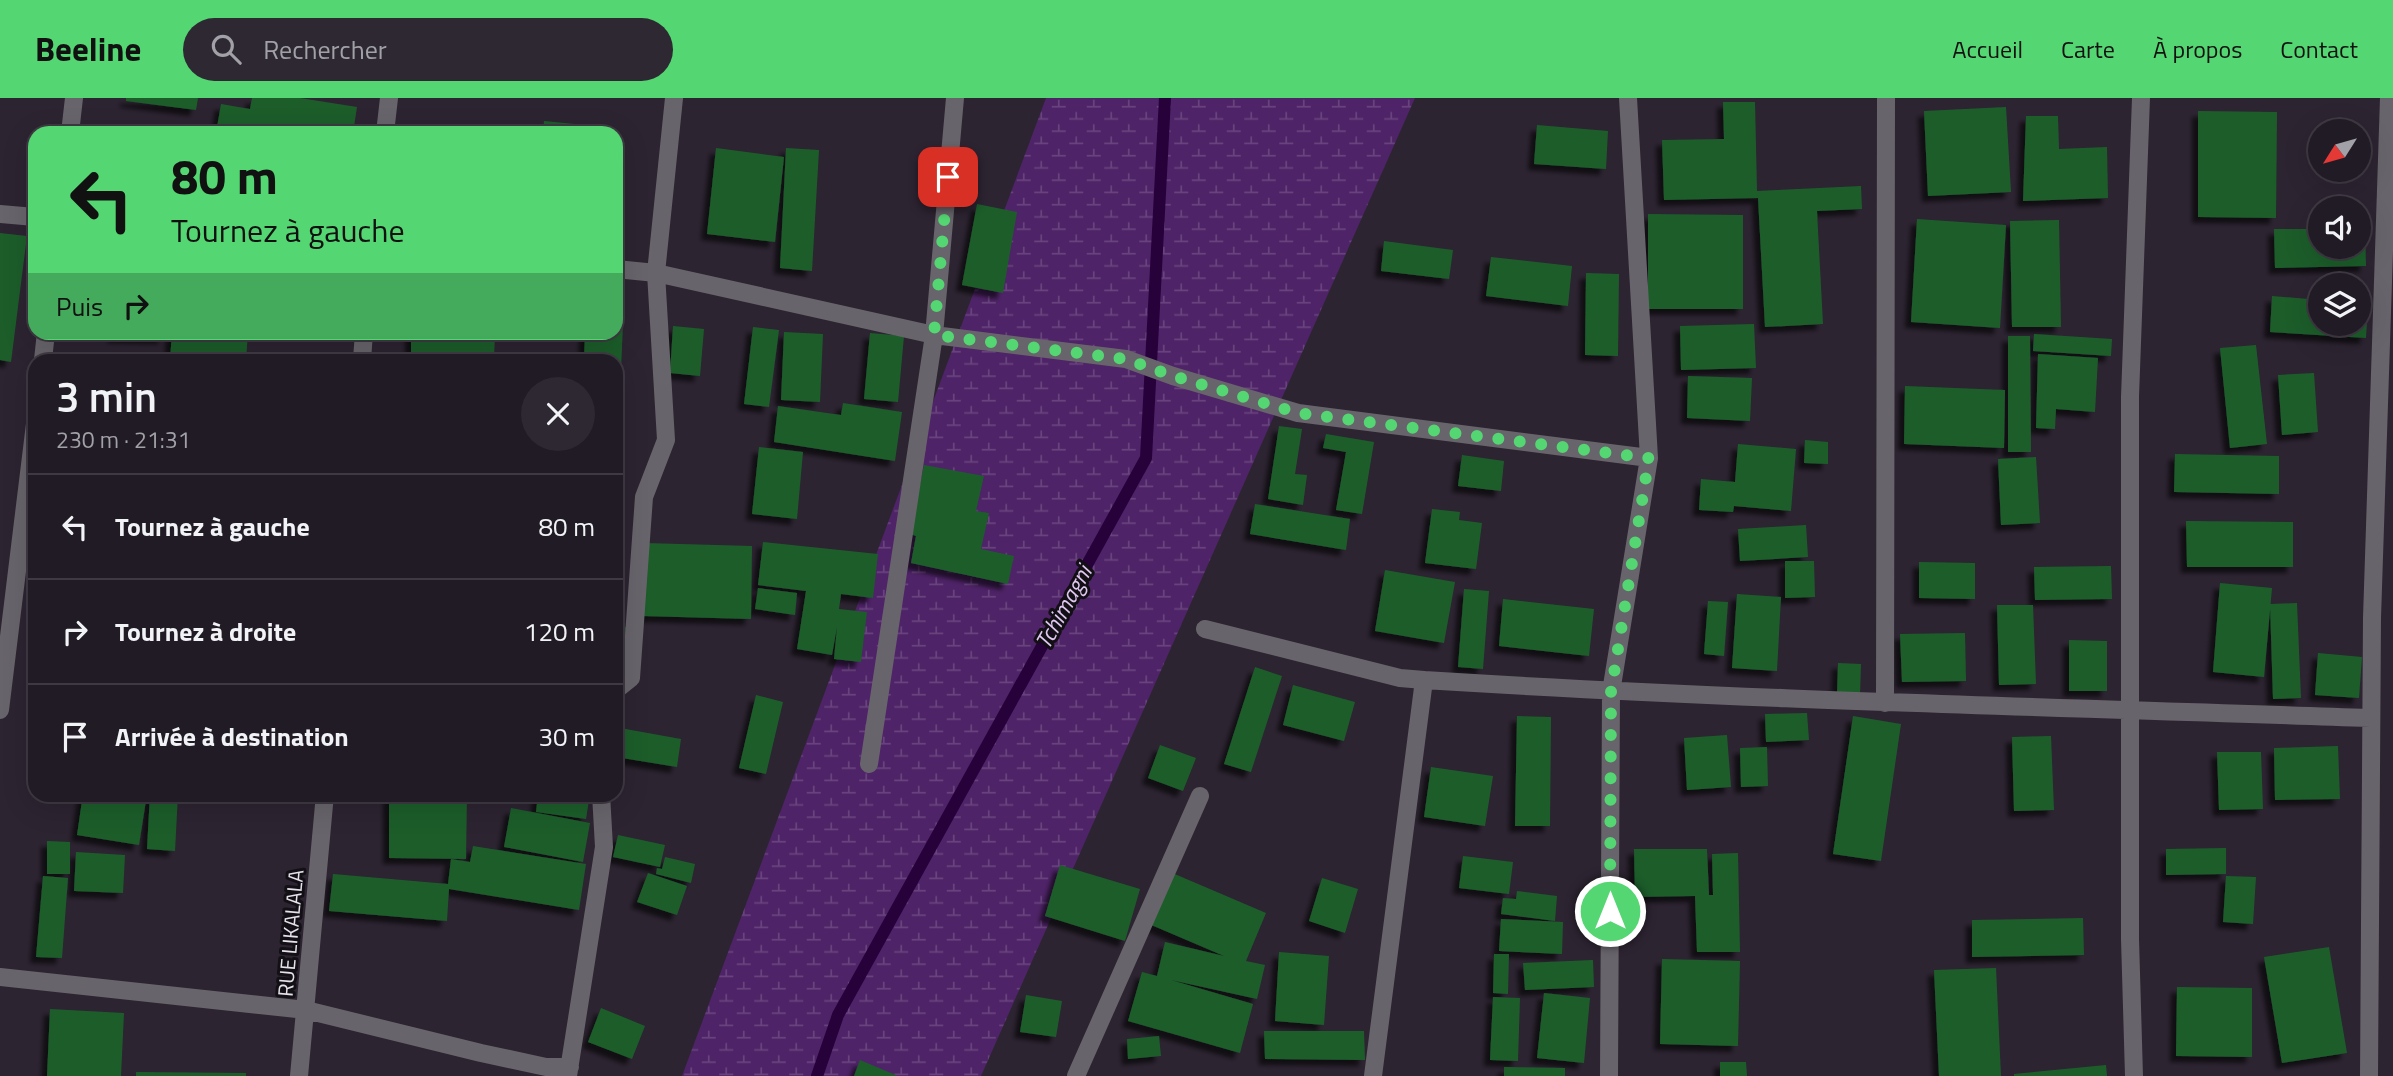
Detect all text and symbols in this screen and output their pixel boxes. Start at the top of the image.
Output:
search box [183,18,673,81]
text: Beeline [35,24,141,74]
icon: search [207,30,245,68]
text: Rechercher [263,30,387,69]
text: Accueil [1952,31,2023,67]
text: Carte [2061,31,2115,67]
text: À propos [2153,31,2242,67]
text: Contact [2280,31,2358,67]
north arrow [2308,119,2371,182]
map controls [2308,119,2371,336]
text: 80 m [171,138,278,213]
pin [918,147,978,207]
icon: left [56,154,147,245]
icon: arrive [929,158,967,196]
button: sound [2308,196,2371,259]
text: Tournez à gauche [171,206,405,254]
button: layers [2308,273,2371,336]
text: Puis [56,287,103,326]
icon: right [117,287,155,325]
text: 3 min [56,364,157,428]
button: close [521,377,595,451]
text: 230 m · 21:31 [56,422,191,457]
text: Tournez à gauche [115,507,310,546]
text: 80 m [538,507,595,546]
icon: left [56,508,94,546]
water label: Tchimagni [1026,557,1101,655]
text: Tournez à droite [115,612,296,651]
text: 120 m [524,612,595,651]
icon: right [56,613,94,651]
text: Arrivée à destination [115,717,349,756]
text: 30 m [538,717,595,756]
icon: arrive [56,718,94,756]
street label: RUE LIKALALA [269,868,312,998]
position arrow [1573,874,1647,948]

